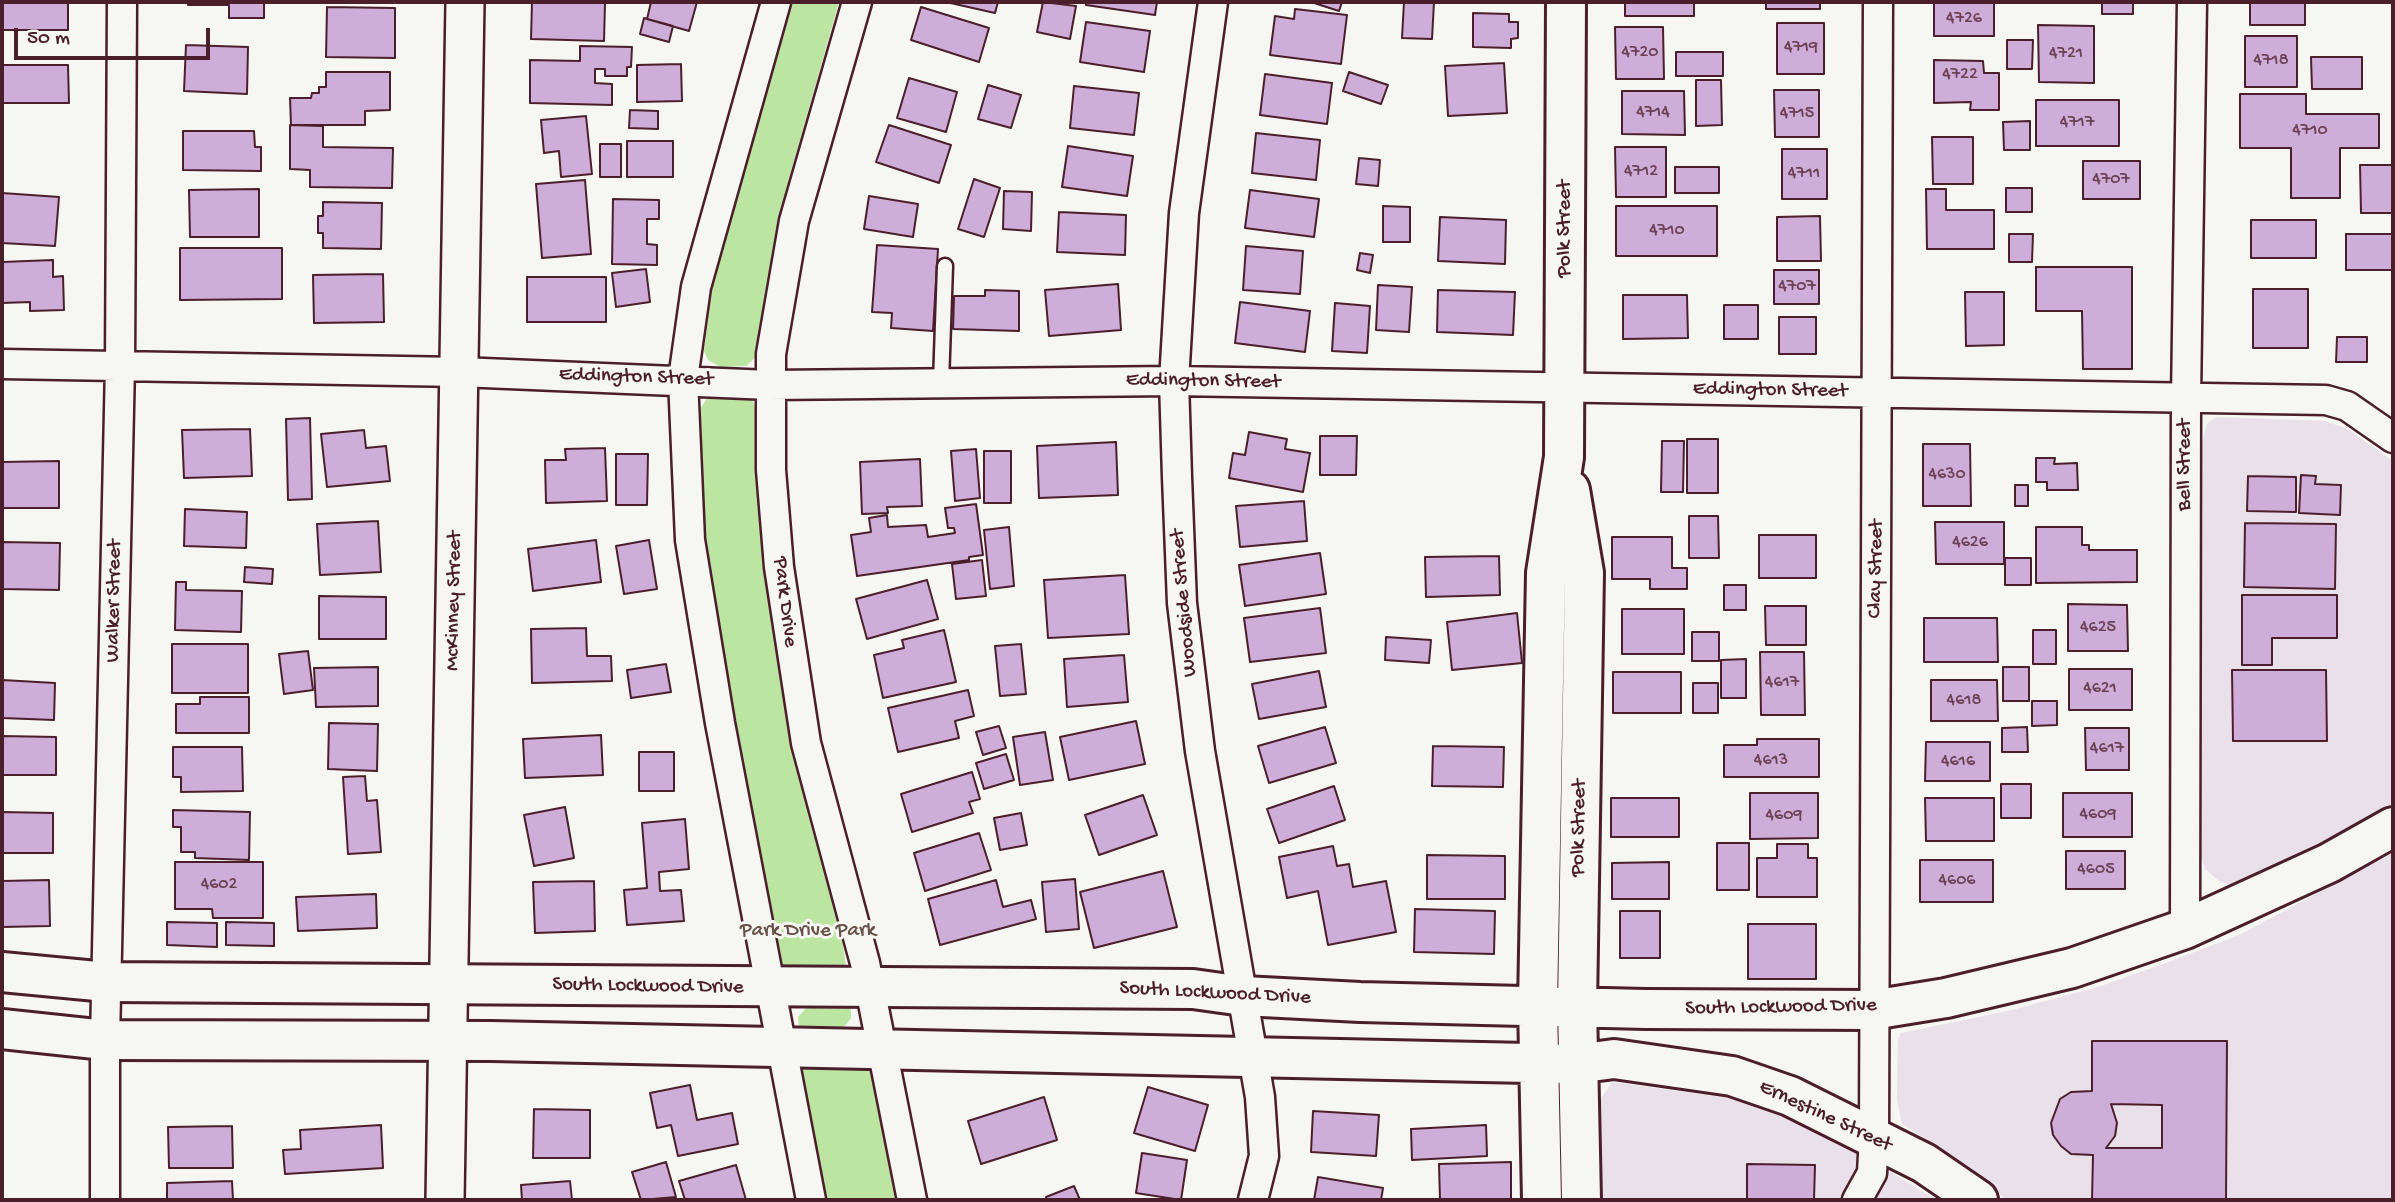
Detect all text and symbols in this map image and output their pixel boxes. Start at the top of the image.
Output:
house number: 4726 [1946,8,1982,30]
scale bar [18,14,214,58]
text: 50 m [27,27,70,52]
house number: 4719 [1784,37,1818,59]
house number: 4720 [1622,42,1658,64]
house number: 4721 [2049,43,2083,65]
house number: 4718 [2253,50,2289,72]
house number: 4722 [1942,64,1978,86]
house number: 4714 [1636,102,1670,124]
house number: 4715 [1780,103,1814,125]
house number: 4717 [2060,112,2094,134]
house number: 4710 [2292,120,2328,142]
house number: 4712 [1624,161,1658,183]
house number: 4711 [1788,163,1820,185]
house number: 4707 [2092,169,2130,191]
street label: Polk Street [1553,180,1579,278]
house number: 4710 [1649,220,1685,242]
house number: 4707 [1778,276,1816,298]
street label: Eddington Street [558,363,714,393]
street label: Eddington Street [1125,368,1281,396]
street label: Eddington Street [1692,377,1848,405]
street label: Bell Street [2173,419,2199,511]
house number: 4630 [1928,464,1966,486]
street label: Clay Street [1864,519,1890,619]
street label: Woodside Street [1166,528,1204,678]
street label: McKinney Street [441,531,469,671]
house number: 4626 [1952,532,1988,554]
street label: Walker Street [101,539,129,663]
street label: Park Drive [766,555,802,649]
house number: 4625 [2080,617,2116,639]
house number: 4617 [1765,672,1799,694]
house number: 4621 [2083,678,2117,700]
house number: 4618 [1947,690,1981,712]
house number: 4617 [2090,738,2124,760]
house number: 4613 [1754,750,1788,772]
house number: 4616 [1941,751,1975,773]
street label: Polk Street [1567,779,1593,877]
house number: 4609 [2080,804,2116,826]
house number: 4609 [1766,805,1802,827]
house number: 4605 [2077,859,2115,881]
house number: 4606 [1939,870,1975,892]
house number: 4602 [201,874,237,896]
park label: Park Drive Park [740,919,876,945]
street label: South Lockwood Drive [552,973,744,1001]
street label: South Lockwood Drive [1119,976,1311,1012]
street label: South Lockwood Drive [1685,994,1877,1022]
street label: Ernestine Street [1754,1075,1896,1159]

